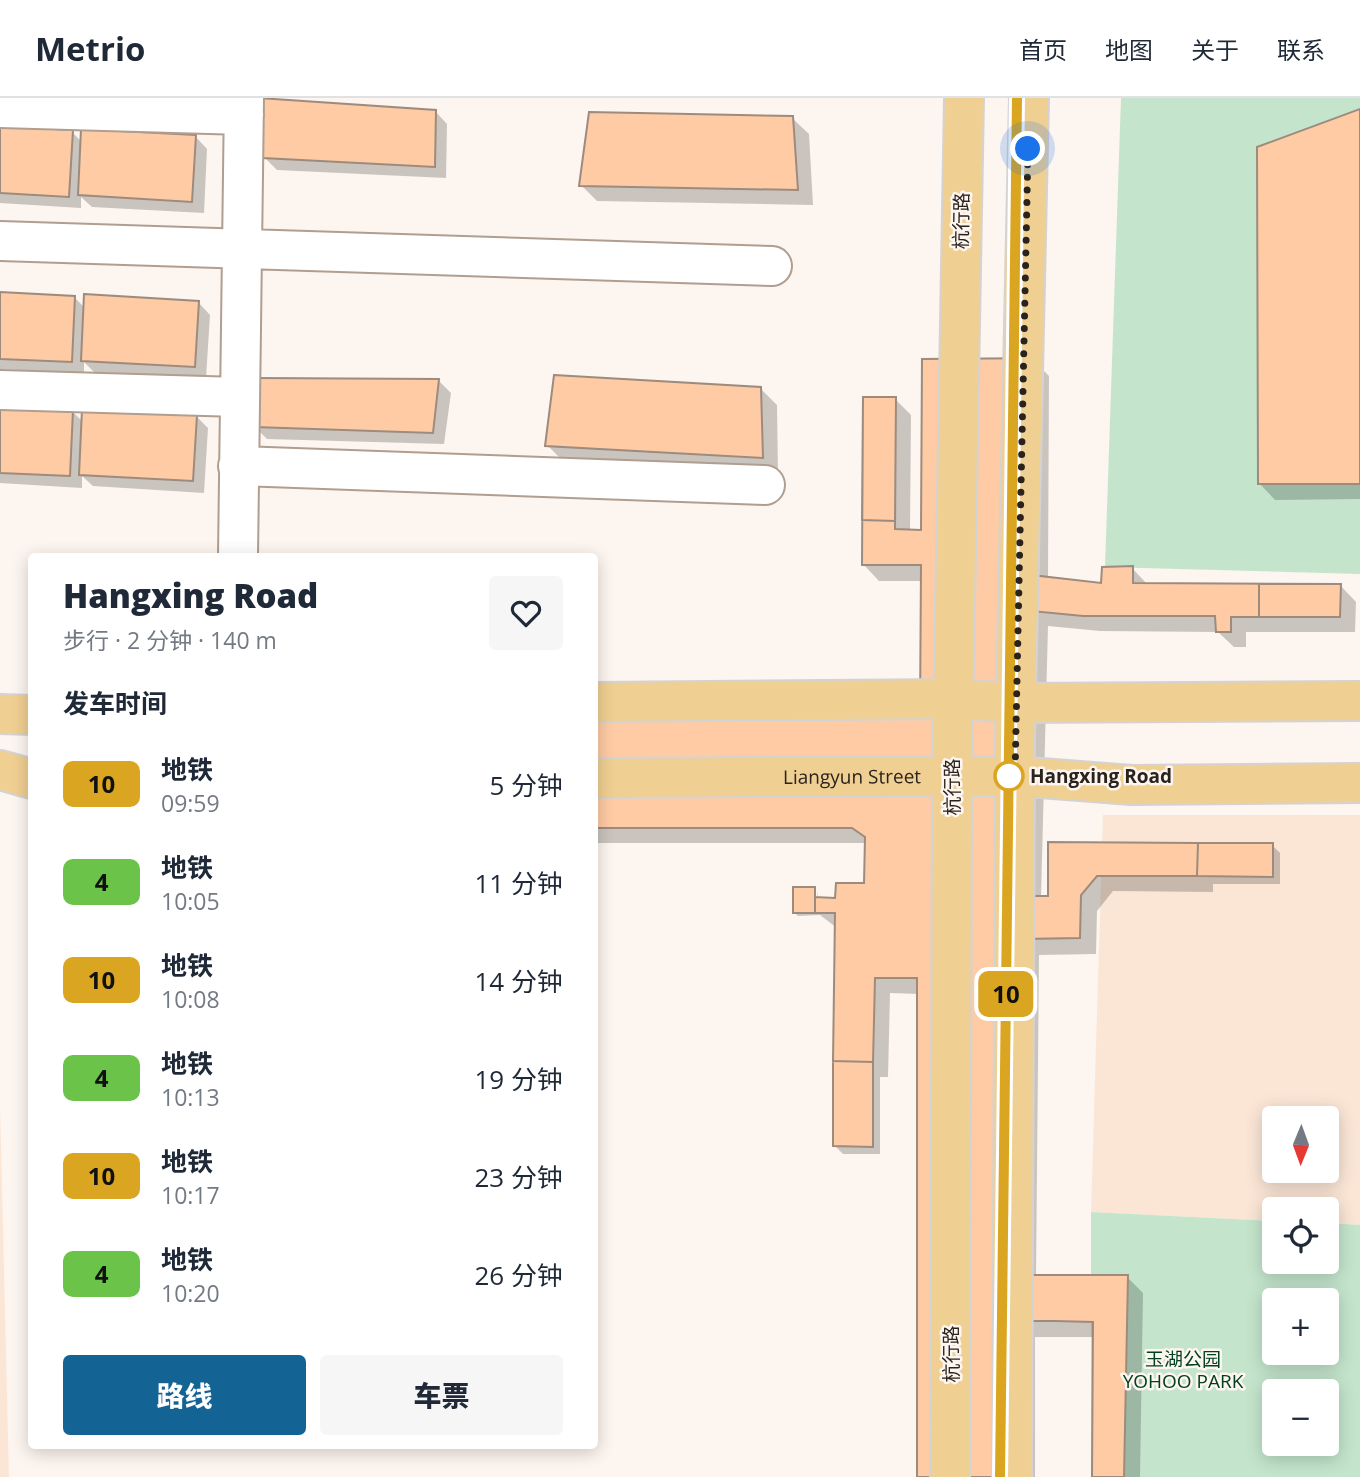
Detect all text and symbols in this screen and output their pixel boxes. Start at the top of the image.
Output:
text: Metrio [35,26,145,71]
text: 首页 [1019,33,1067,66]
text: 地图 [1105,33,1153,66]
text: 关于 [1191,33,1239,66]
text: 联系 [1277,33,1325,66]
your location [1010,131,1045,166]
street label: 杭行路 [948,192,974,250]
text: Hangxing Road [63,573,318,618]
button: heart [489,576,563,650]
text: 步行 · 2 分钟 · 140 m [63,624,277,656]
text: 发车时间 [63,685,167,721]
text: 地铁 [161,751,213,787]
street label: 杭行路 [939,758,965,816]
marker: Hangxing Road [994,761,1024,791]
street label: Liangyun Street [783,763,921,790]
place label: Hangxing Road [1030,763,1172,789]
text: 10 [88,767,115,800]
text: 5 分钟 [489,767,563,803]
text: 09:59 [161,787,220,819]
text: 地铁 [161,849,213,885]
text: 4 [95,865,108,898]
text: 11 分钟 [475,865,563,901]
text: 10:05 [161,885,220,917]
text: 地铁 [161,947,213,983]
text: 10 [88,963,115,996]
text: 14 分钟 [475,963,563,999]
line badge: 10 [974,971,1038,1017]
text: 10 [992,977,1020,1010]
text: 10:08 [161,983,220,1015]
text: 地铁 [161,1045,213,1081]
text: 4 [95,1061,108,1094]
text: 19 分钟 [475,1061,563,1097]
text: 10:13 [161,1081,220,1113]
north arrow [1262,1106,1339,1183]
map controls [1262,1106,1339,1456]
text: 地铁 [161,1143,213,1179]
text: 10 [88,1159,115,1192]
text: 23 分钟 [475,1159,563,1195]
text: 10:17 [161,1179,220,1211]
button: locate [1262,1197,1339,1274]
text: 地铁 [161,1241,213,1277]
text: 4 [95,1257,108,1290]
text: 26 分钟 [475,1257,563,1293]
text: 10:20 [161,1277,220,1309]
button: + [1262,1288,1339,1365]
street label: 杭行路 [938,1325,964,1383]
park label: 玉湖公园 YOHOO PARK [1123,1346,1244,1394]
button: 路线 [63,1355,306,1435]
button: 车票 [320,1355,563,1435]
button: − [1262,1379,1339,1456]

